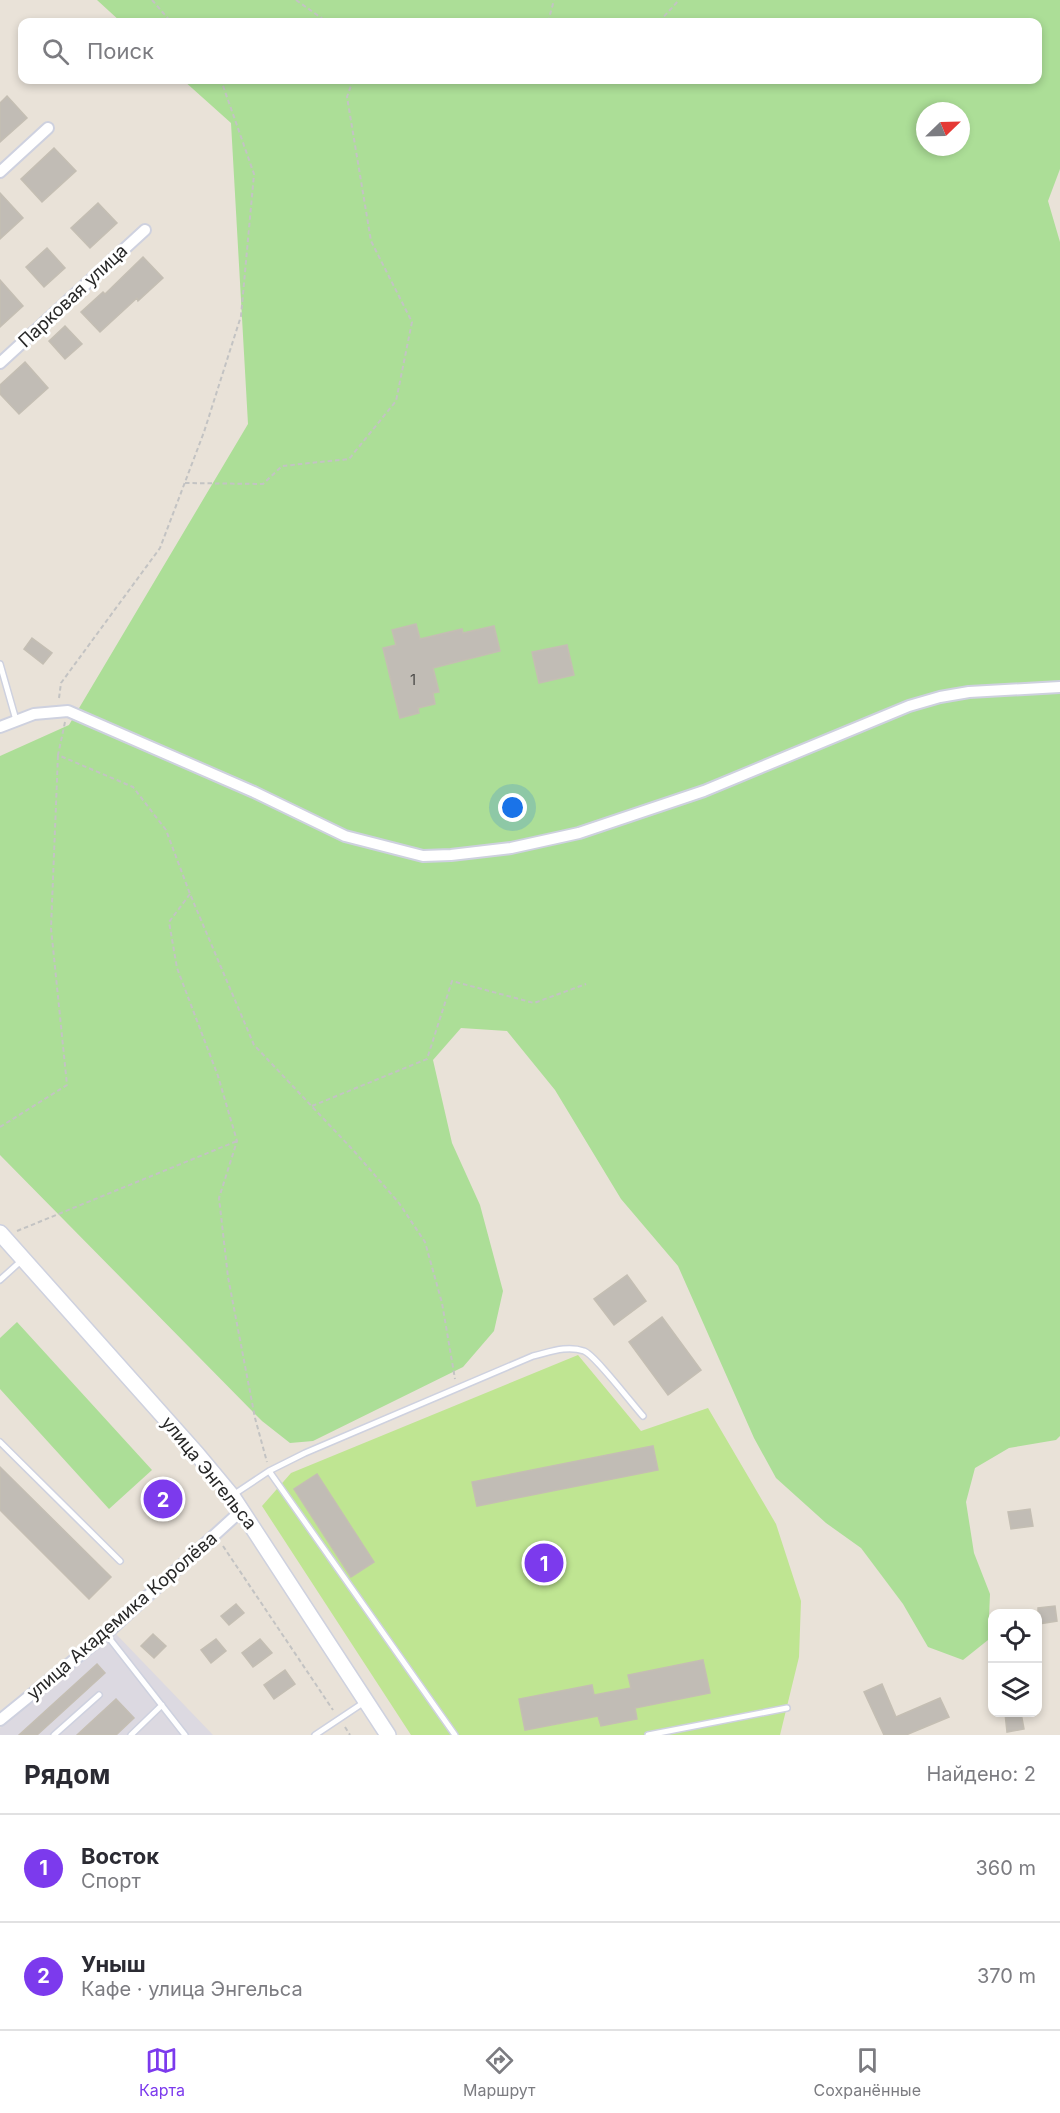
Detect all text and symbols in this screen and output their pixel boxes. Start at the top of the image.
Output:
search box [18,18,1042,84]
icon: search [39,35,72,68]
text: Поиск [87,38,154,64]
north arrow [916,102,970,156]
street label: Парковая улица [14,240,131,351]
house number: 1 [410,670,416,689]
your location [498,793,527,822]
street label: улица Энгельса [157,1412,261,1533]
pin: 2 [144,1476,182,1522]
street label: улица Академика Королёва [22,1527,221,1704]
pin: 1 [524,1540,564,1586]
map controls [988,1609,1042,1717]
button: locate [988,1609,1042,1663]
button: layers [988,1663,1042,1717]
text: Рядом [24,1759,110,1790]
text: Найдено: 2 [926,1762,1036,1786]
text: Восток [81,1843,159,1869]
text: 1 [39,1856,48,1880]
text: 360 m [975,1856,1036,1880]
text: Спорт [81,1869,141,1893]
text: Уныш [81,1951,146,1977]
text: 2 [37,1964,50,1988]
text: 370 m [977,1964,1036,1988]
text: Кафе · улица Энгельса [81,1977,303,2001]
tab: Карта [139,2044,185,2100]
tab: Маршрут [463,2044,536,2100]
tab: Сохранённые [814,2044,921,2100]

